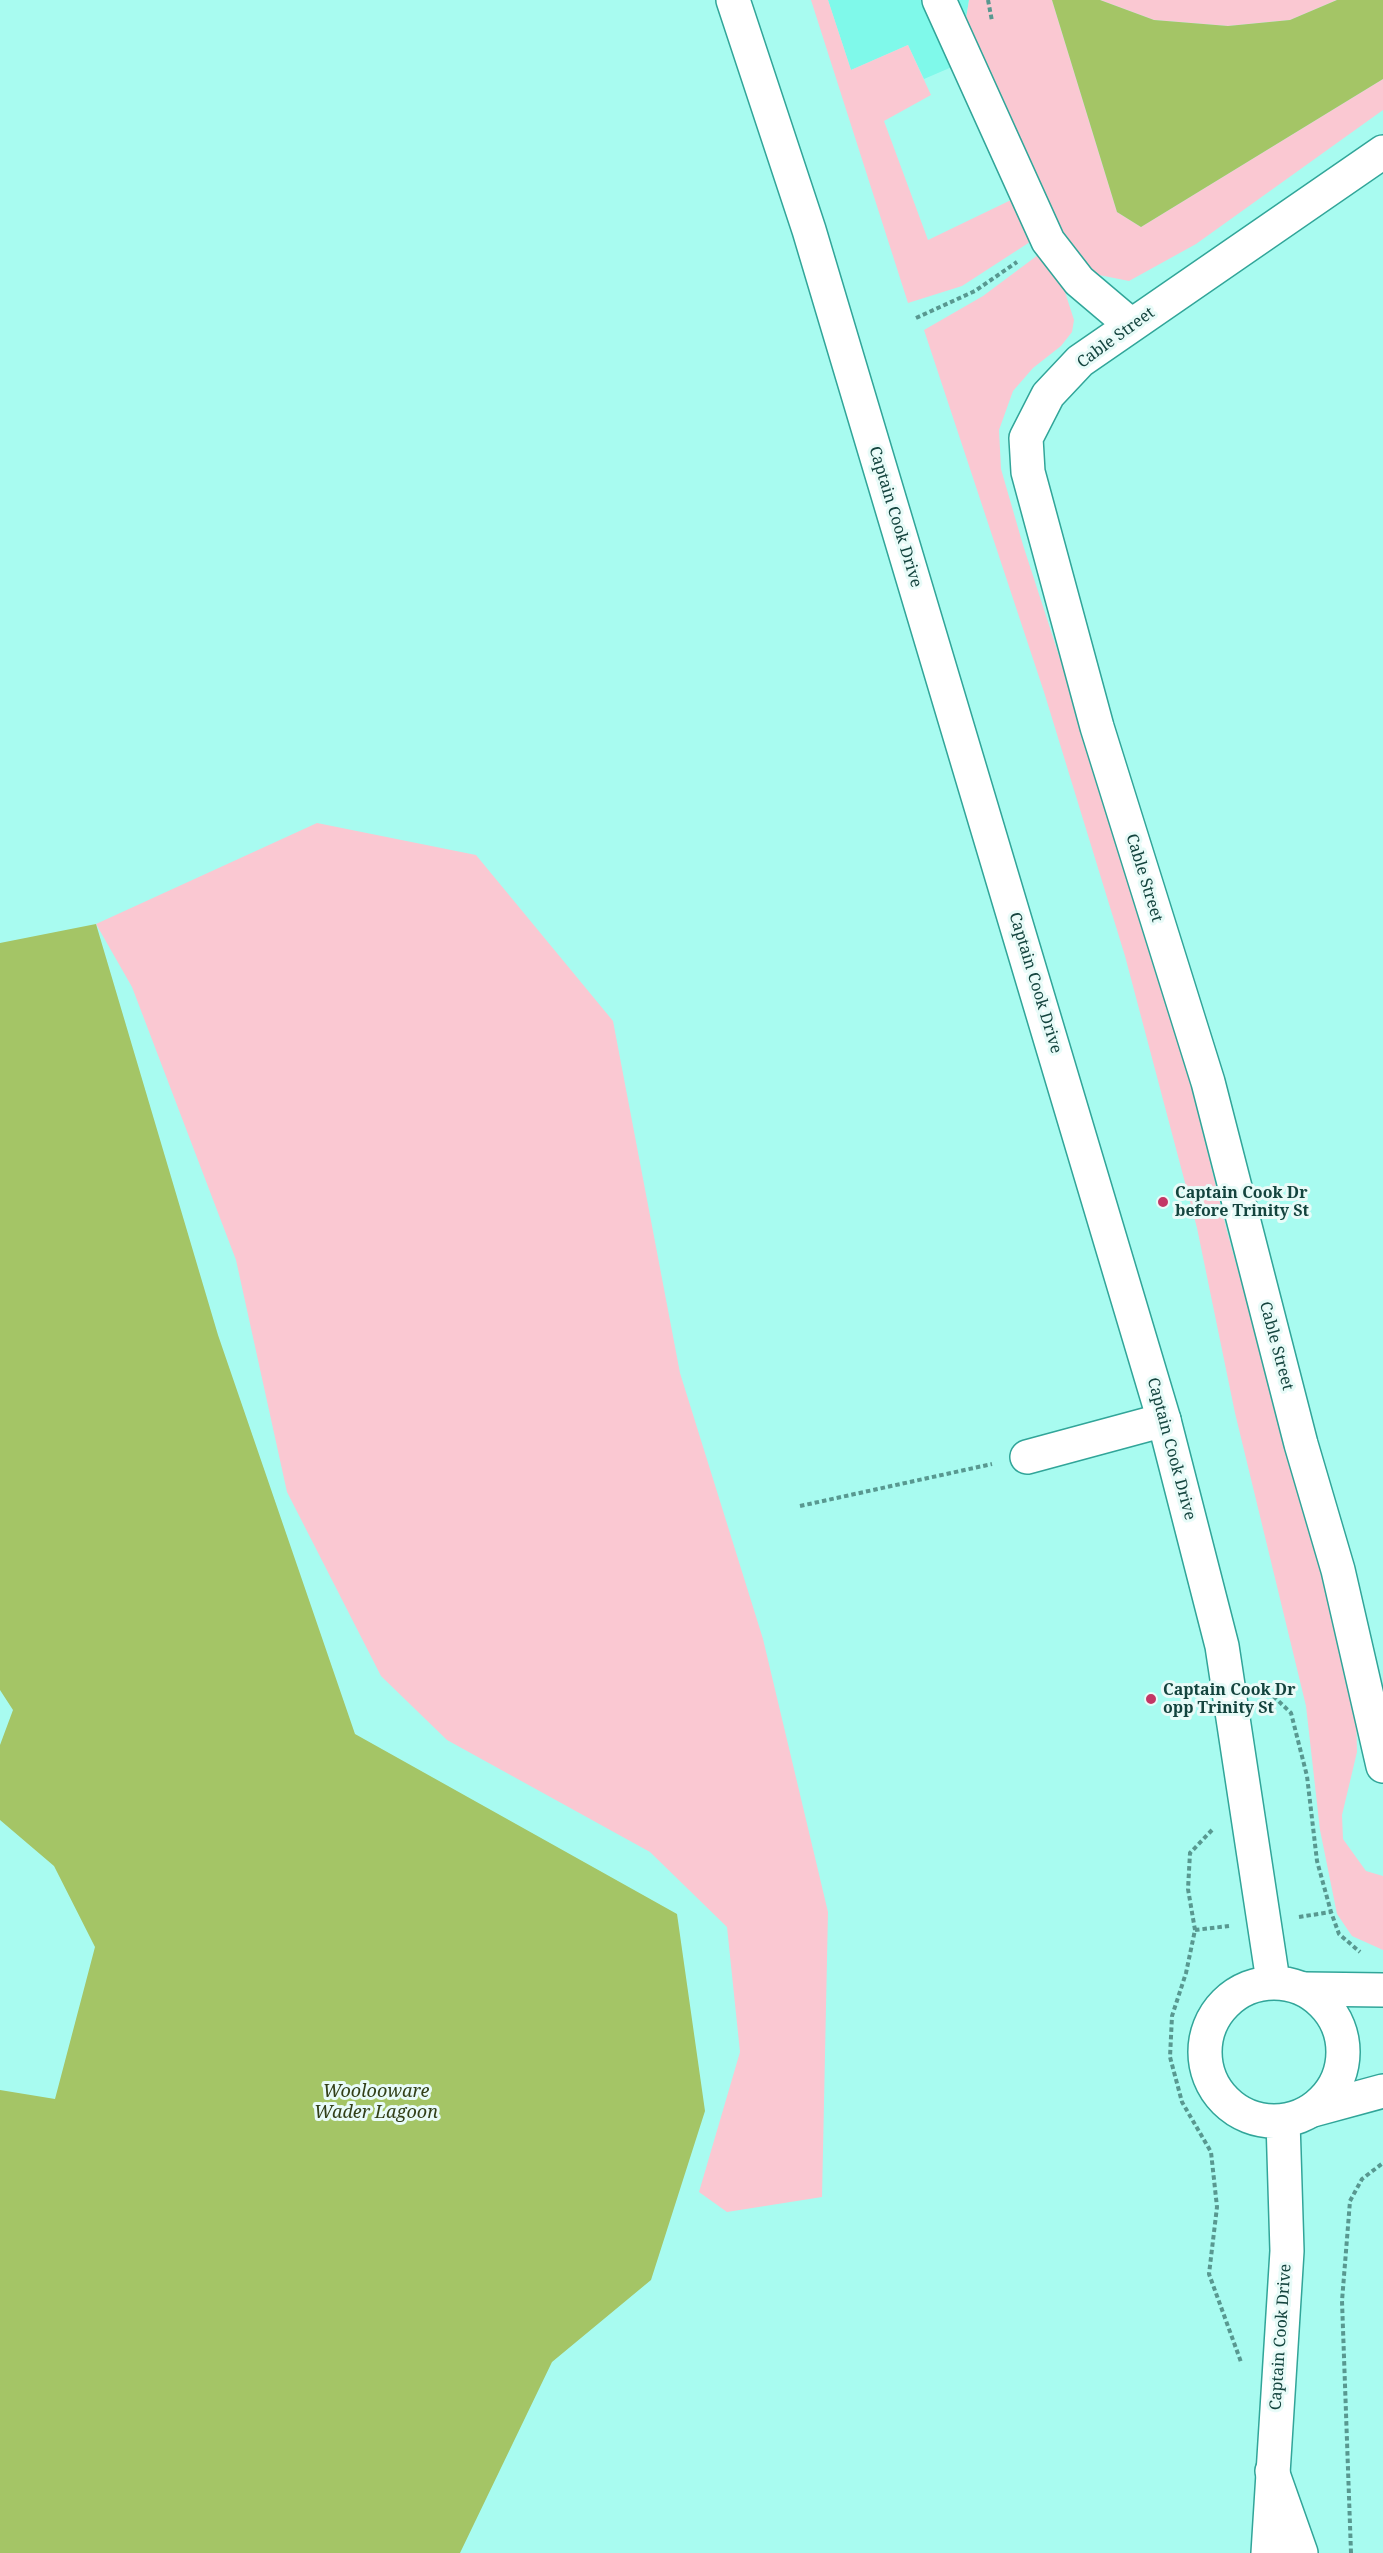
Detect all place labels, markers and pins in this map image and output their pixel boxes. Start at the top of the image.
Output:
place label: Captain Cook Dr before Trinity St [1175,1183,1309,1221]
marker: Captain Cook Dr before Trinity St [1156,1195,1170,1209]
place label: Captain Cook Dr opp Trinity St [1163,1680,1296,1718]
marker: Captain Cook Dr opp Trinity St [1144,1692,1158,1706]

